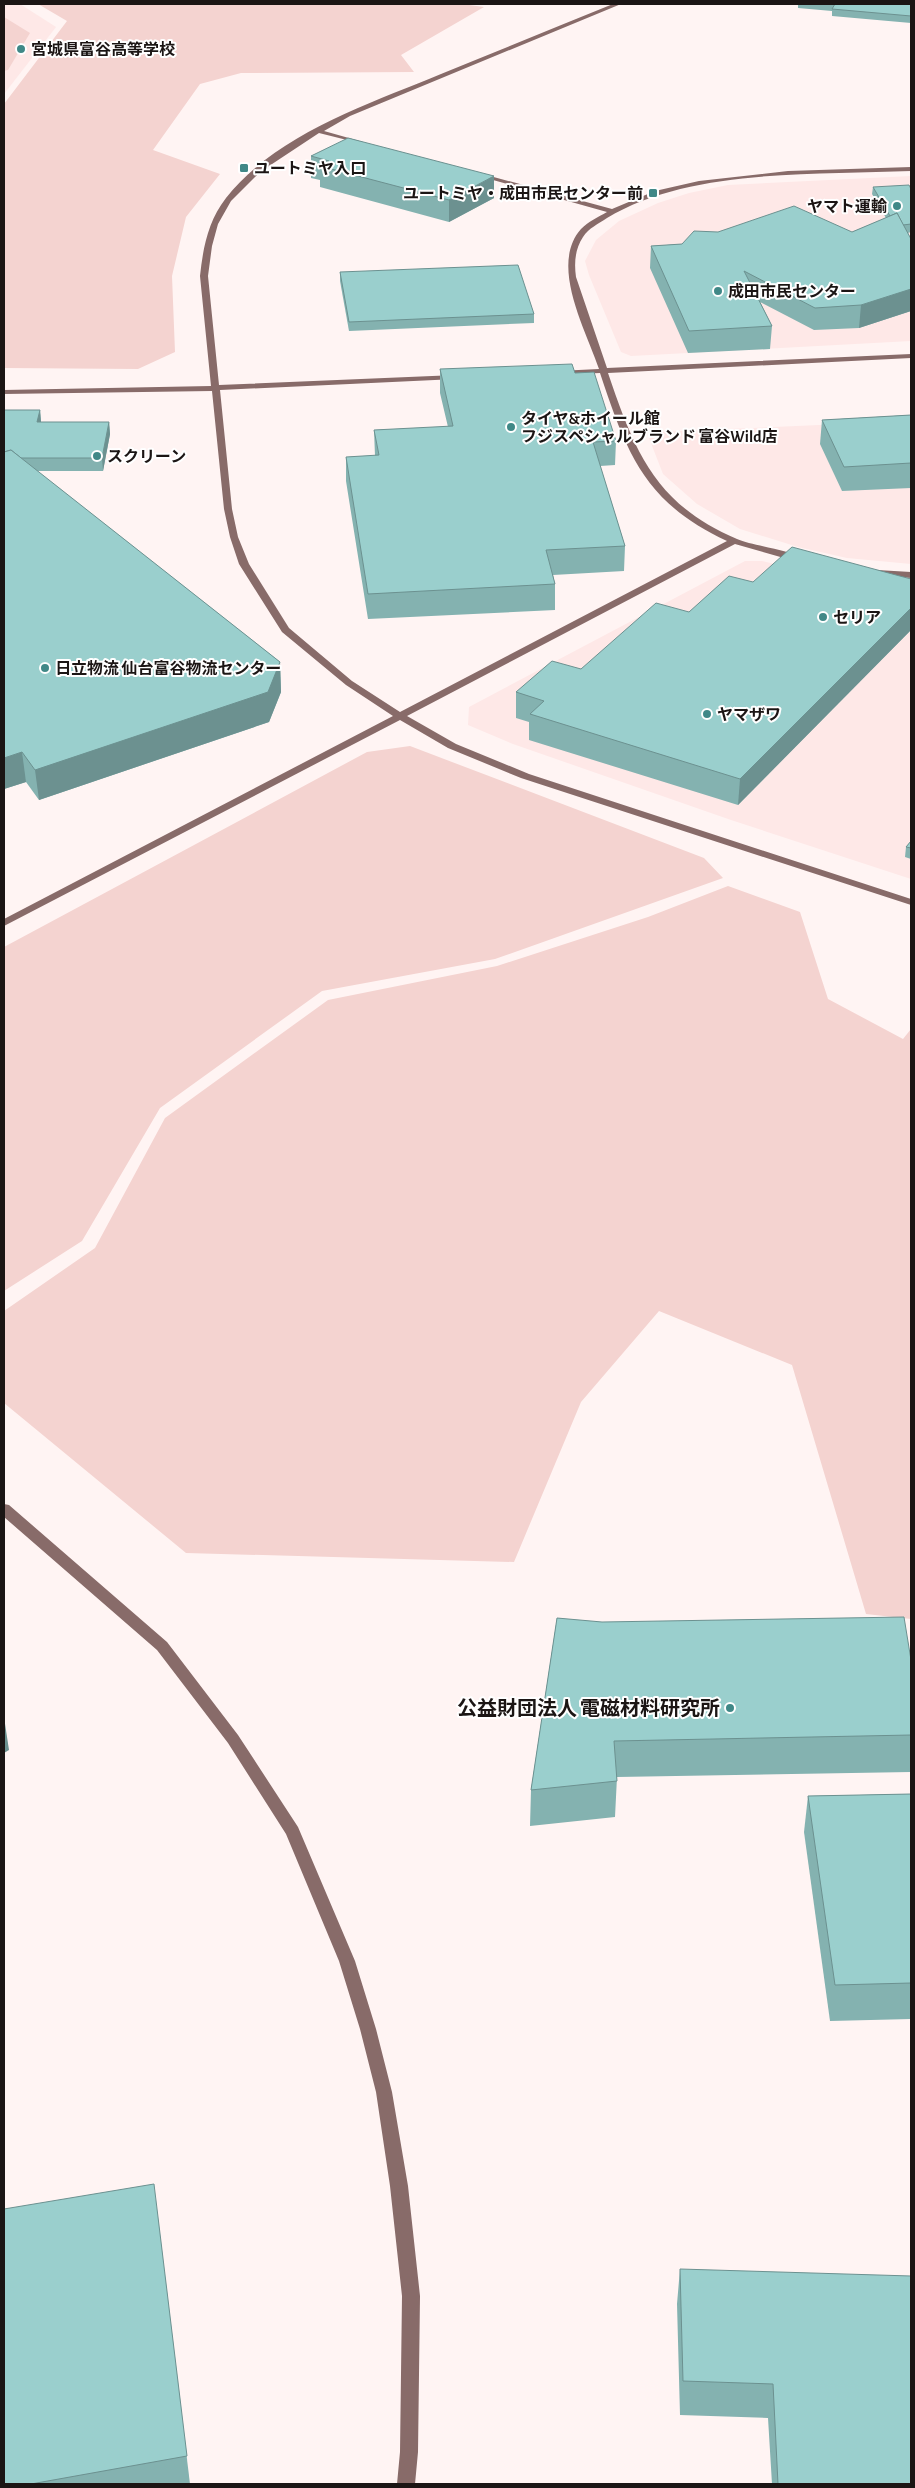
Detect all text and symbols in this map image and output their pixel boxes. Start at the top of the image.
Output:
place label: 宮城県富谷高等学校 [31,40,175,58]
marker: 宮城県富谷高等学校 [15,43,27,55]
place label: ユートミヤ入口 [254,160,366,177]
marker: ユートミヤ入口 [238,162,250,174]
place label: ユートミヤ・成田市民センター前 [403,184,643,202]
marker: ユートミヤ・成田市民センター前 [647,187,659,199]
place label: ヤマト運輸 [807,197,887,215]
marker: ヤマト運輸 [891,200,903,212]
place label: 成田市民センター [728,282,856,300]
marker: 成田市民センター [712,285,724,297]
place label: タイヤ&ホイール館 フジスペシャルブランド 富谷Wild店 [521,410,778,445]
marker: タイヤ&ホイール館 フジスペシャルブランド 富谷Wild店 [505,421,517,433]
place label: スクリーン [107,448,186,465]
marker: スクリーン [91,450,103,462]
place label: セリア [833,610,881,626]
marker: セリア [817,611,829,623]
place label: 日立物流 仙台富谷物流センター [55,660,281,677]
marker: 日立物流 仙台富谷物流センター [39,662,51,674]
place label: ヤマザワ [717,706,781,723]
marker: ヤマザワ [701,708,713,720]
place label: 公益財団法人 電磁材料研究所 [457,1697,720,1719]
marker: 公益財団法人 電磁材料研究所 [724,1702,736,1714]

